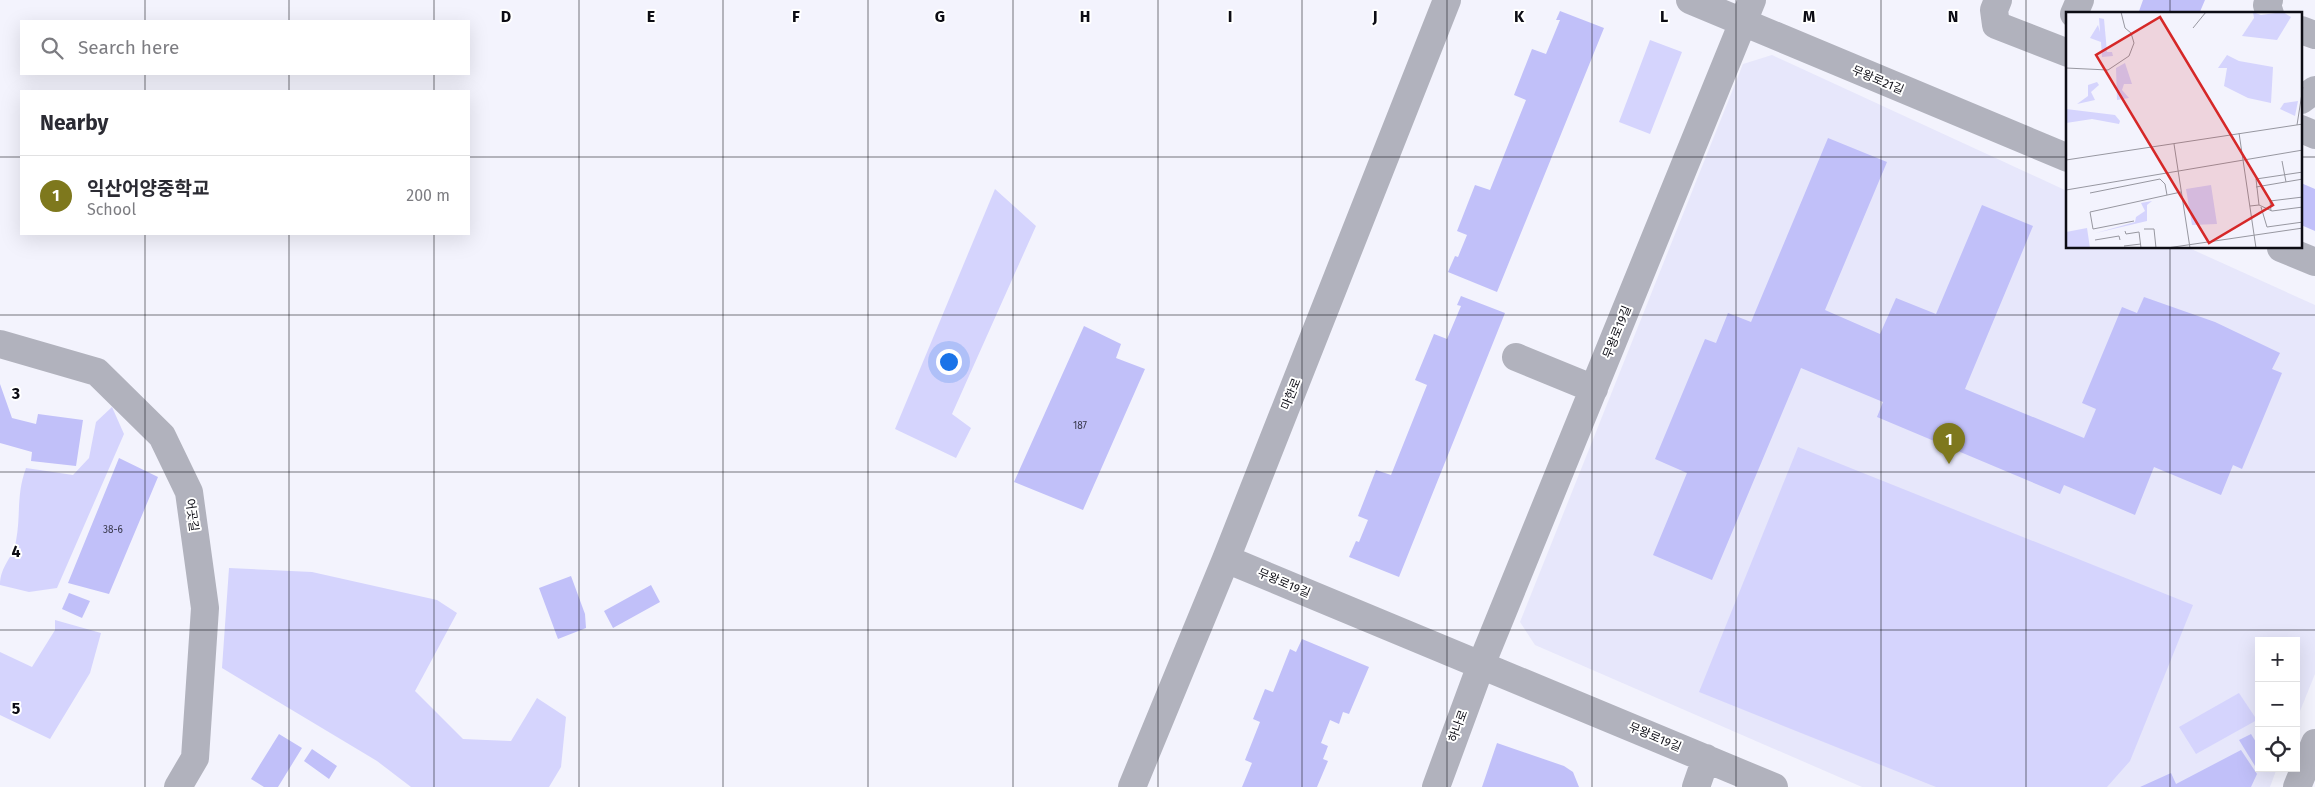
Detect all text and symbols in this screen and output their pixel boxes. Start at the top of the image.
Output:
text: D [501,7,511,26]
text: E [647,7,655,26]
text: F [792,7,800,26]
text: G [935,7,945,26]
text: H [1080,7,1090,26]
text: I [1228,7,1232,26]
text: J [1371,7,1378,26]
text: K [1514,7,1525,26]
text: L [1660,7,1668,26]
text: M [1803,7,1816,26]
text: N [1948,7,1958,26]
inset map [2066,12,2302,249]
search box [20,20,470,75]
icon: search [38,34,66,62]
text: Search here [78,36,179,59]
street label: 무왕로21길 [1850,63,1906,97]
text: Nearby [40,110,108,136]
text: 익산어양중학교 [87,177,209,200]
text: 1 [52,186,60,205]
text: 200 m [406,186,450,205]
text: School [87,200,136,219]
street label: 무왕로19길 [1600,304,1634,360]
your location [936,349,962,375]
street label: 마한로 [1278,376,1304,412]
text: 3 [11,384,20,403]
house number: 187 [1073,420,1088,432]
pin: 1 [1933,423,1965,464]
street label: 어곳길 [183,498,201,532]
house number: 38-6 [103,524,123,536]
text: 4 [11,542,21,561]
street label: 무왕로19길 [1256,566,1312,600]
map controls [2255,637,2300,772]
button: + [2255,637,2300,682]
button: − [2255,682,2300,727]
text: 5 [12,699,21,718]
street label: 하나로 [1446,708,1470,744]
street label: 무왕로19길 [1627,720,1683,754]
button: locate [2255,727,2300,772]

